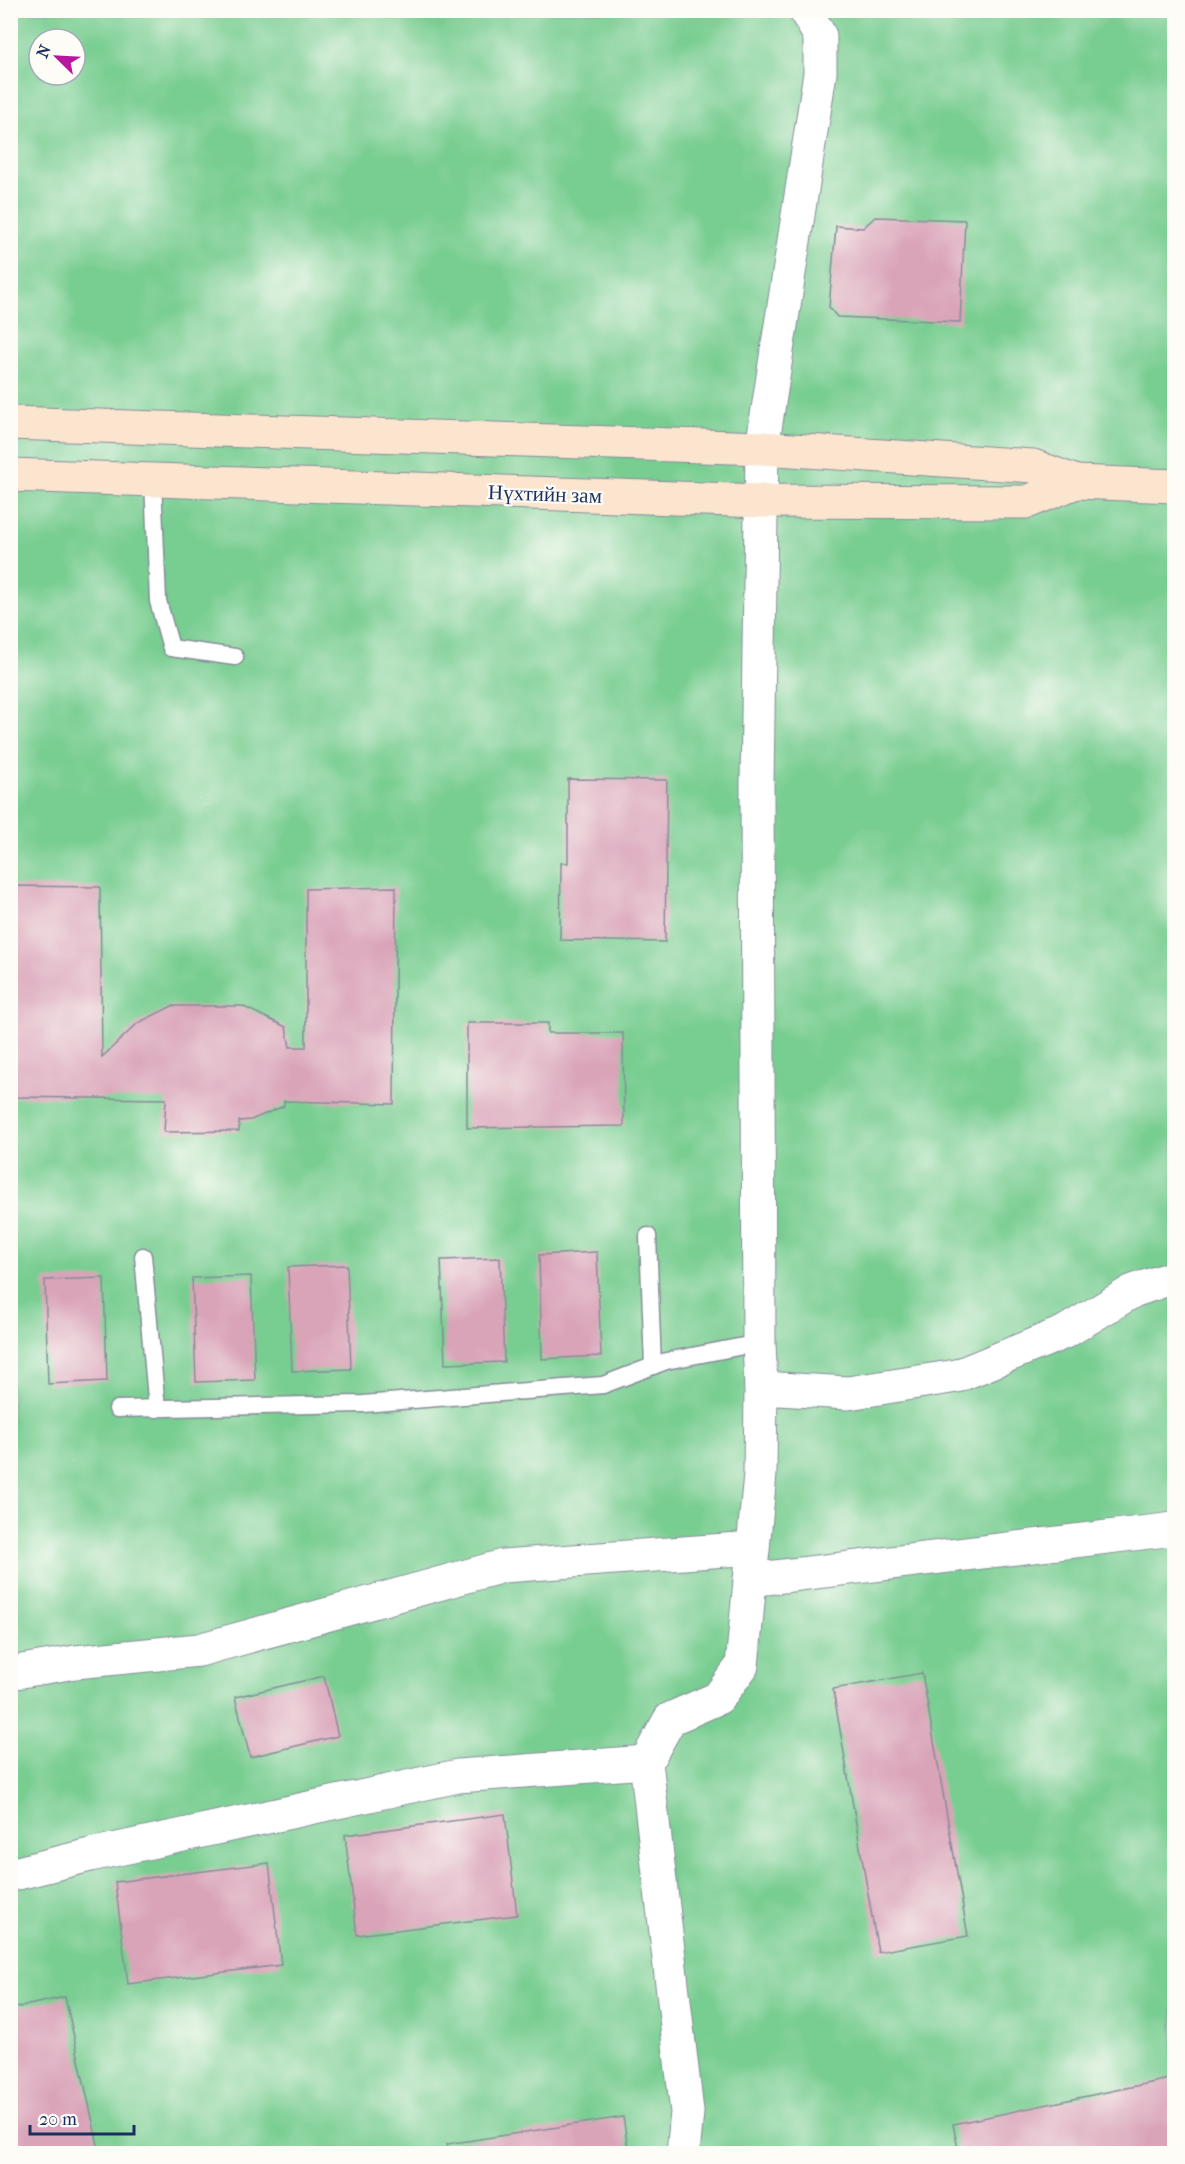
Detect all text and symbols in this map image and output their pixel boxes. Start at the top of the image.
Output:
north arrow [27,27,87,87]
text: N [33,41,55,61]
street label: Нүхтийн зам [488,480,602,508]
scale bar [30,2098,134,2136]
text: 20 m [39,2109,77,2130]

